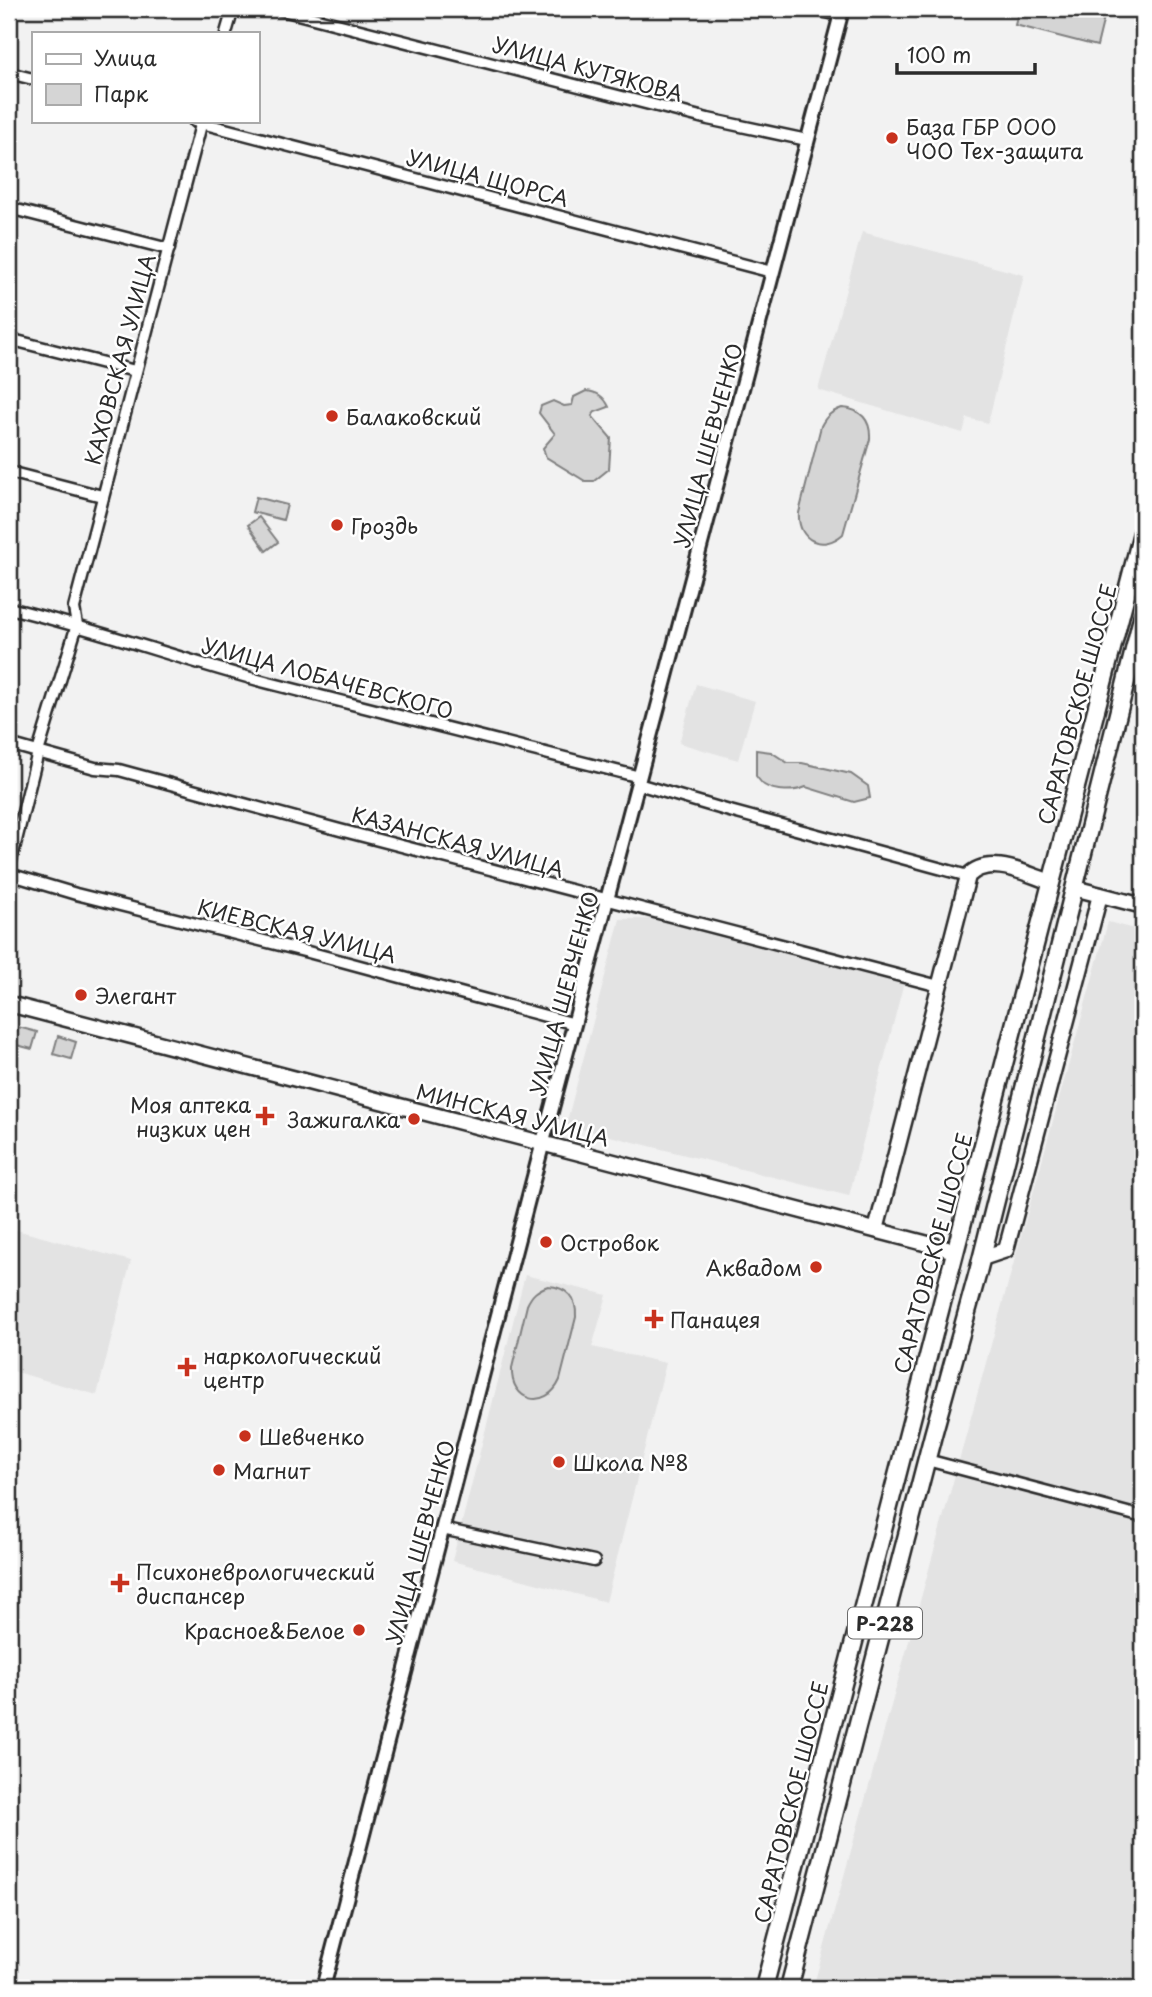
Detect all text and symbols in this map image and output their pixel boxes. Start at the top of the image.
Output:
street label: УЛИЦА КУТЯКОВА [489,27,687,109]
legend [32,32,259,122]
scale bar [897,32,1035,76]
text: 100 m [907,38,971,70]
text: Улица [94,41,157,73]
text: Парк [94,77,149,109]
place label: База ГБР ООО ЧОО Тех-защита [906,110,1084,166]
marker: База ГБР ООО ЧОО Тех-защита [884,130,900,146]
street label: УЛИЦА ЩОРСА [404,140,572,214]
street label: КАХОВСКАЯ УЛИЦА [75,250,163,468]
street label: УЛИЦА ШЕВЧЕНКО [664,339,750,551]
place label: Балаковский [346,400,482,432]
marker: Балаковский [324,408,340,424]
place label: Гроздь [351,509,418,541]
marker: Гроздь [329,517,345,533]
street label: САРАТОВСКОЕ ШОССЕ [1028,580,1124,828]
street label: УЛИЦА ЛОБАЧЕВСКОГО [199,628,457,726]
street label: КАЗАНСКАЯ УЛИЦА [348,797,568,885]
street label: УЛИЦА ШЕВЧЕНКО [520,887,606,1099]
street label: КИЕВСКАЯ УЛИЦА [194,890,400,970]
place label: Элегант [95,979,177,1011]
marker: Элегант [73,987,89,1003]
street label: МИНСКАЯ УЛИЦА [413,1075,613,1153]
place label: Моя аптека низких цен [130,1088,251,1144]
place label: Зажигалка [288,1103,400,1135]
marker: Моя аптека низких цен [257,1108,273,1124]
marker: Зажигалка [406,1111,422,1127]
street label: САРАТОВСКОЕ ШОССЕ [884,1129,980,1377]
place label: Островок [560,1226,660,1258]
marker: Островок [538,1234,554,1250]
place label: Аквадом [706,1251,802,1283]
marker: Аквадом [808,1259,824,1275]
place label: Панацея [670,1303,761,1335]
marker: Панацея [644,1309,664,1329]
place label: наркологический центр [203,1339,381,1395]
marker: наркологический центр [177,1357,197,1377]
place label: Шевченко [259,1420,365,1452]
marker: Шевченко [237,1428,253,1444]
street label: УЛИЦА ШЕВЧЕНКО [376,1436,462,1648]
place label: Школа №8 [573,1446,689,1478]
place label: Магнит [233,1454,310,1486]
marker: Школа №8 [551,1454,567,1470]
marker: Магнит [211,1462,227,1478]
place label: Психоневрологический диспансер [136,1555,375,1611]
marker: Психоневрологический диспансер [110,1573,130,1593]
road number: Р-228 [848,1608,922,1638]
place label: Красное&Белое [184,1614,345,1646]
marker: Красное&Белое [351,1622,367,1638]
street label: САРАТОВСКОЕ ШОССЕ [744,1678,836,1926]

